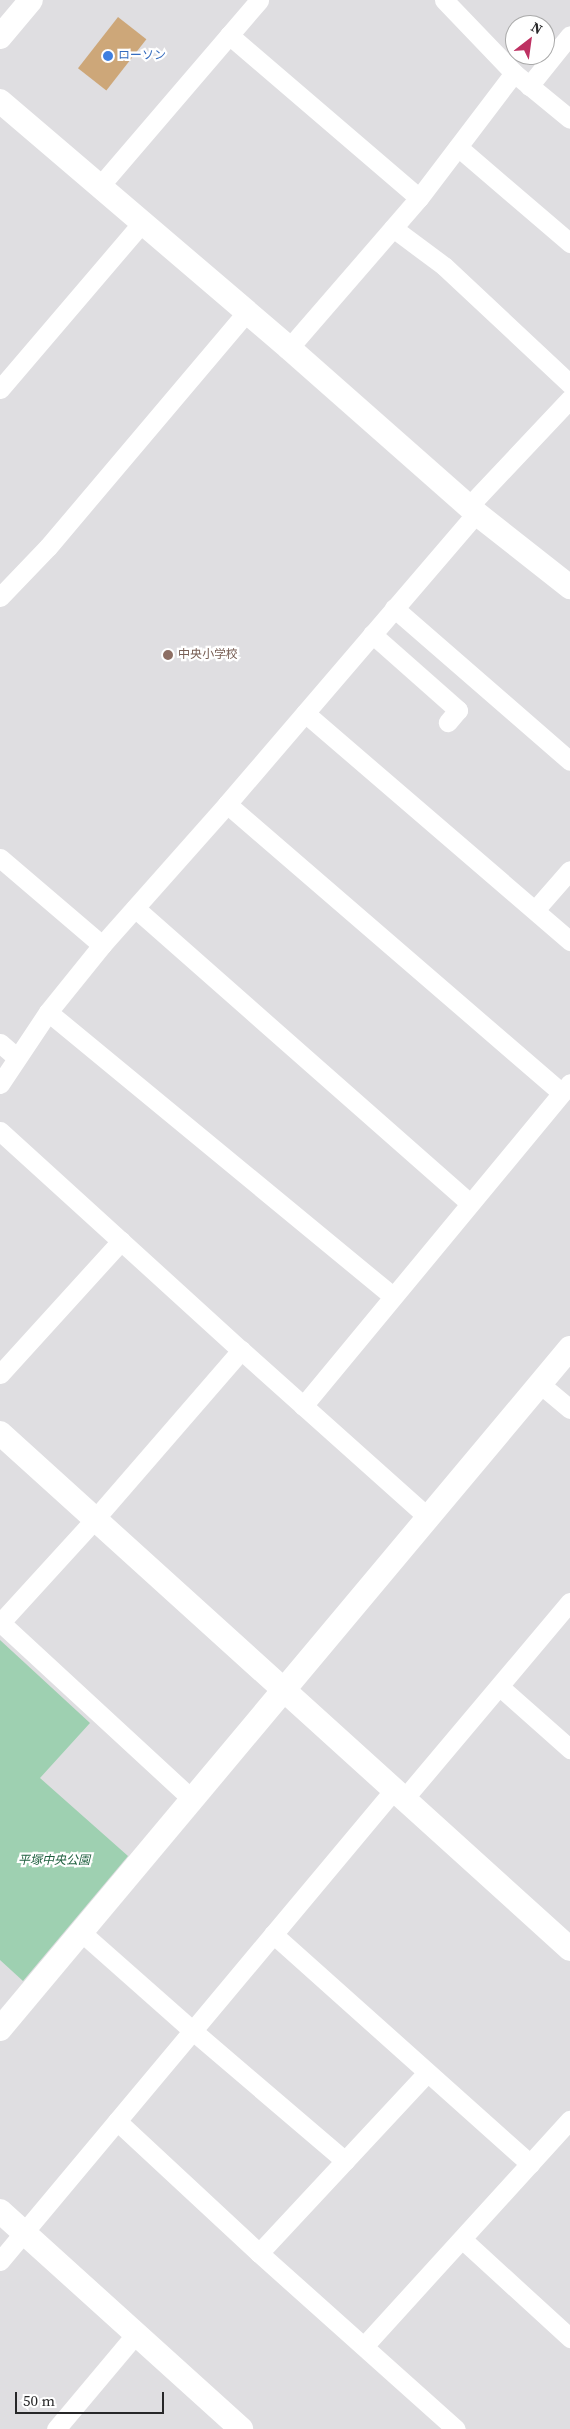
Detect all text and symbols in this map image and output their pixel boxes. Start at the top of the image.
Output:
north arrow [505,15,555,65]
text: N [528,17,546,39]
place label: ローソン [118,49,166,63]
marker: ローソン [102,50,114,62]
place label: 中央小学校 [178,648,238,662]
marker: 中央小学校 [162,649,174,661]
park label: 平塚中央公園 [18,1854,90,1868]
scale bar [18,2382,166,2414]
text: 50 m [23,2390,55,2411]

